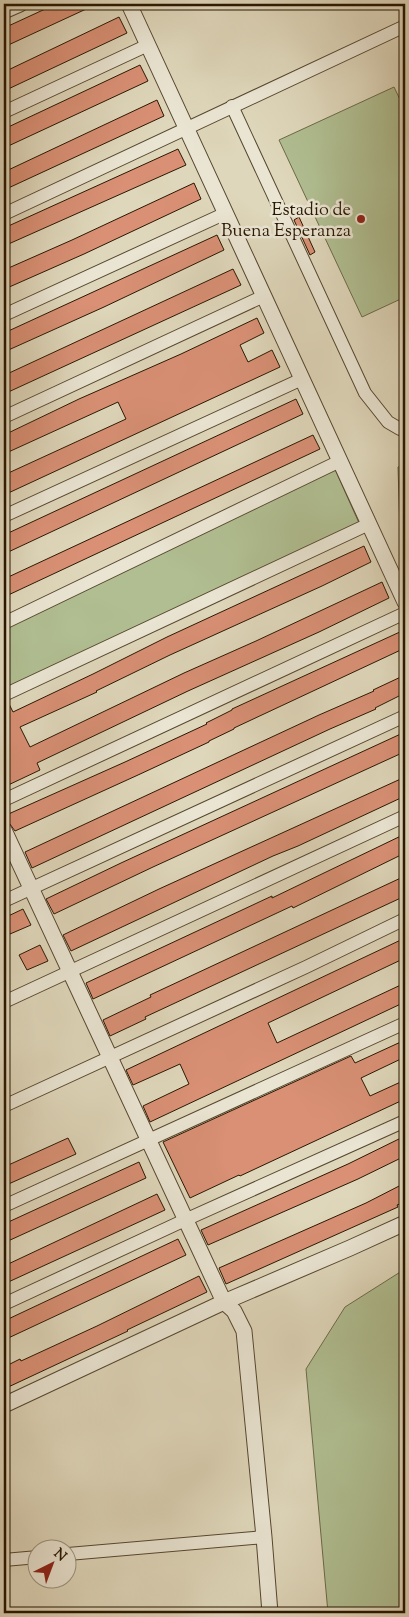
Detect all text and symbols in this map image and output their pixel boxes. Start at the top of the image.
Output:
place label: Estadio de Buena Esperanza [221,198,351,245]
marker: Estadio de Buena Esperanza [355,213,367,225]
north arrow [28,1540,78,1590]
text: N [49,1545,70,1567]

